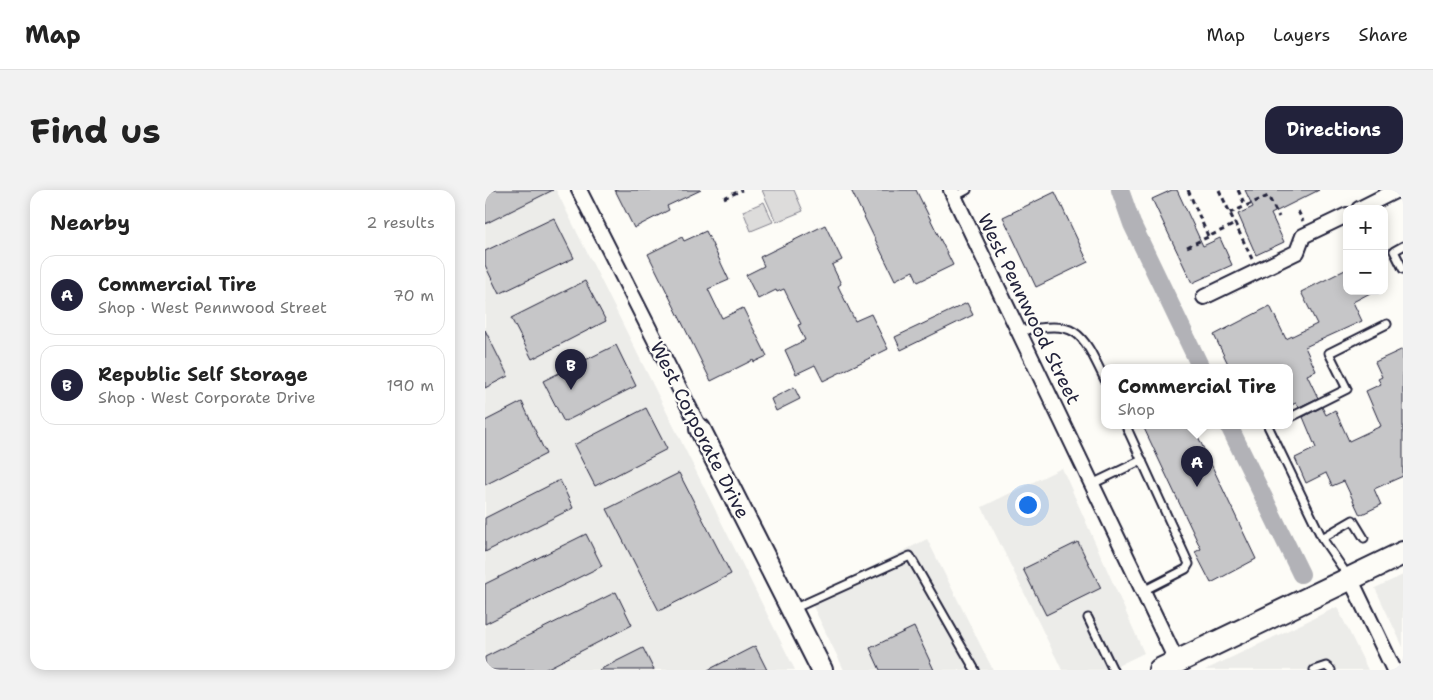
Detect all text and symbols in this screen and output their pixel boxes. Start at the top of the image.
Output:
text: Map [25,19,81,51]
text: Map [1207,23,1245,47]
text: Layers [1273,23,1330,47]
text: Share [1358,23,1408,47]
button: Directions [1265,106,1403,154]
text: Find us [30,107,161,154]
map controls [1343,205,1388,295]
button: + [1343,205,1388,250]
text: Nearby [50,209,130,237]
street label: West Pennwood Street [972,209,1086,409]
text: 2 results [366,212,435,233]
button: − [1343,250,1388,295]
text: Commercial Tire [98,272,257,297]
text: A [61,285,73,306]
text: 70 m [393,285,434,306]
text: Shop · West Pennwood Street [98,297,327,318]
street label: West Corporate Drive [644,337,756,523]
pin: B [555,349,587,390]
text: Republic Self Storage [98,362,308,387]
popup [1101,364,1293,429]
text: Commercial Tire [1118,374,1276,399]
text: B [62,375,72,396]
text: 190 m [387,375,434,396]
text: Shop · West Corporate Drive [98,387,316,408]
text: Shop [1118,399,1155,420]
pin: A [1181,446,1213,487]
your location [1015,492,1041,518]

